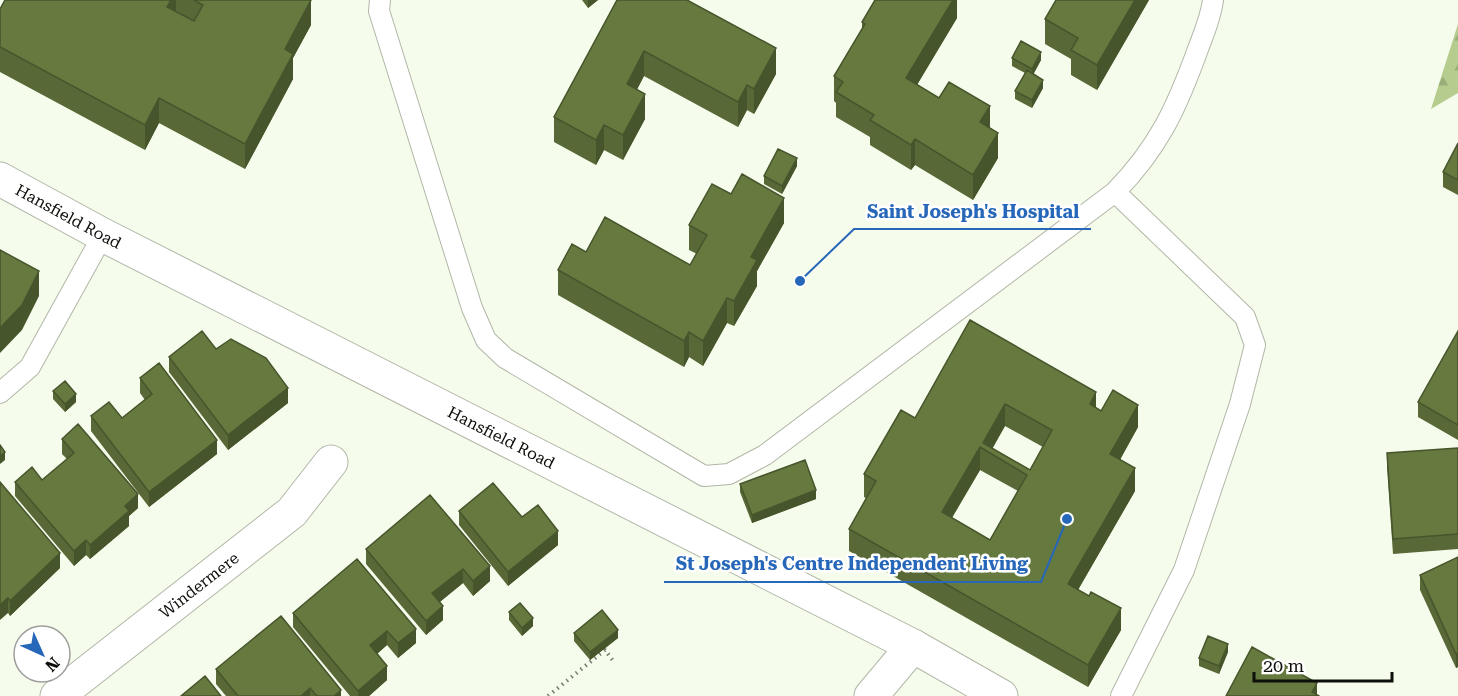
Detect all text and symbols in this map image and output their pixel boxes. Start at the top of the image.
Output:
street label: Hansfield Road [12,180,125,253]
callout: Saint Joseph's Hospital [854,193,1091,229]
text: Saint Joseph's Hospital [867,201,1079,222]
street label: Hansfield Road [444,402,558,473]
callout: St Joseph's Centre Independent Living [664,546,1041,582]
street label: Windermere [155,548,243,622]
text: St Joseph's Centre Independent Living [676,553,1029,574]
north arrow [12,624,72,684]
scale bar [1254,645,1392,683]
text: N [41,653,63,675]
text: 20 m [1263,655,1304,676]

